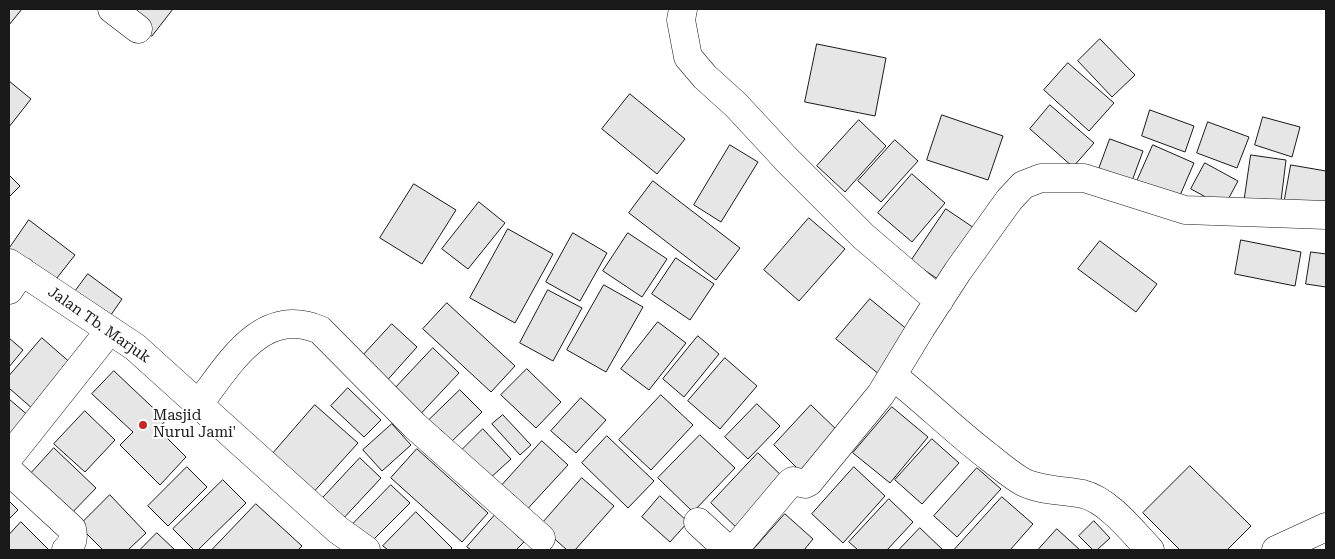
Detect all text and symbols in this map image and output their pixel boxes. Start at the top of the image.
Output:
street label: Jalan Tb. Marjuk [44,283,154,367]
place label: Masjid Nurul Jami' [153,407,236,442]
marker: Masjid Nurul Jami' [137,419,149,431]

